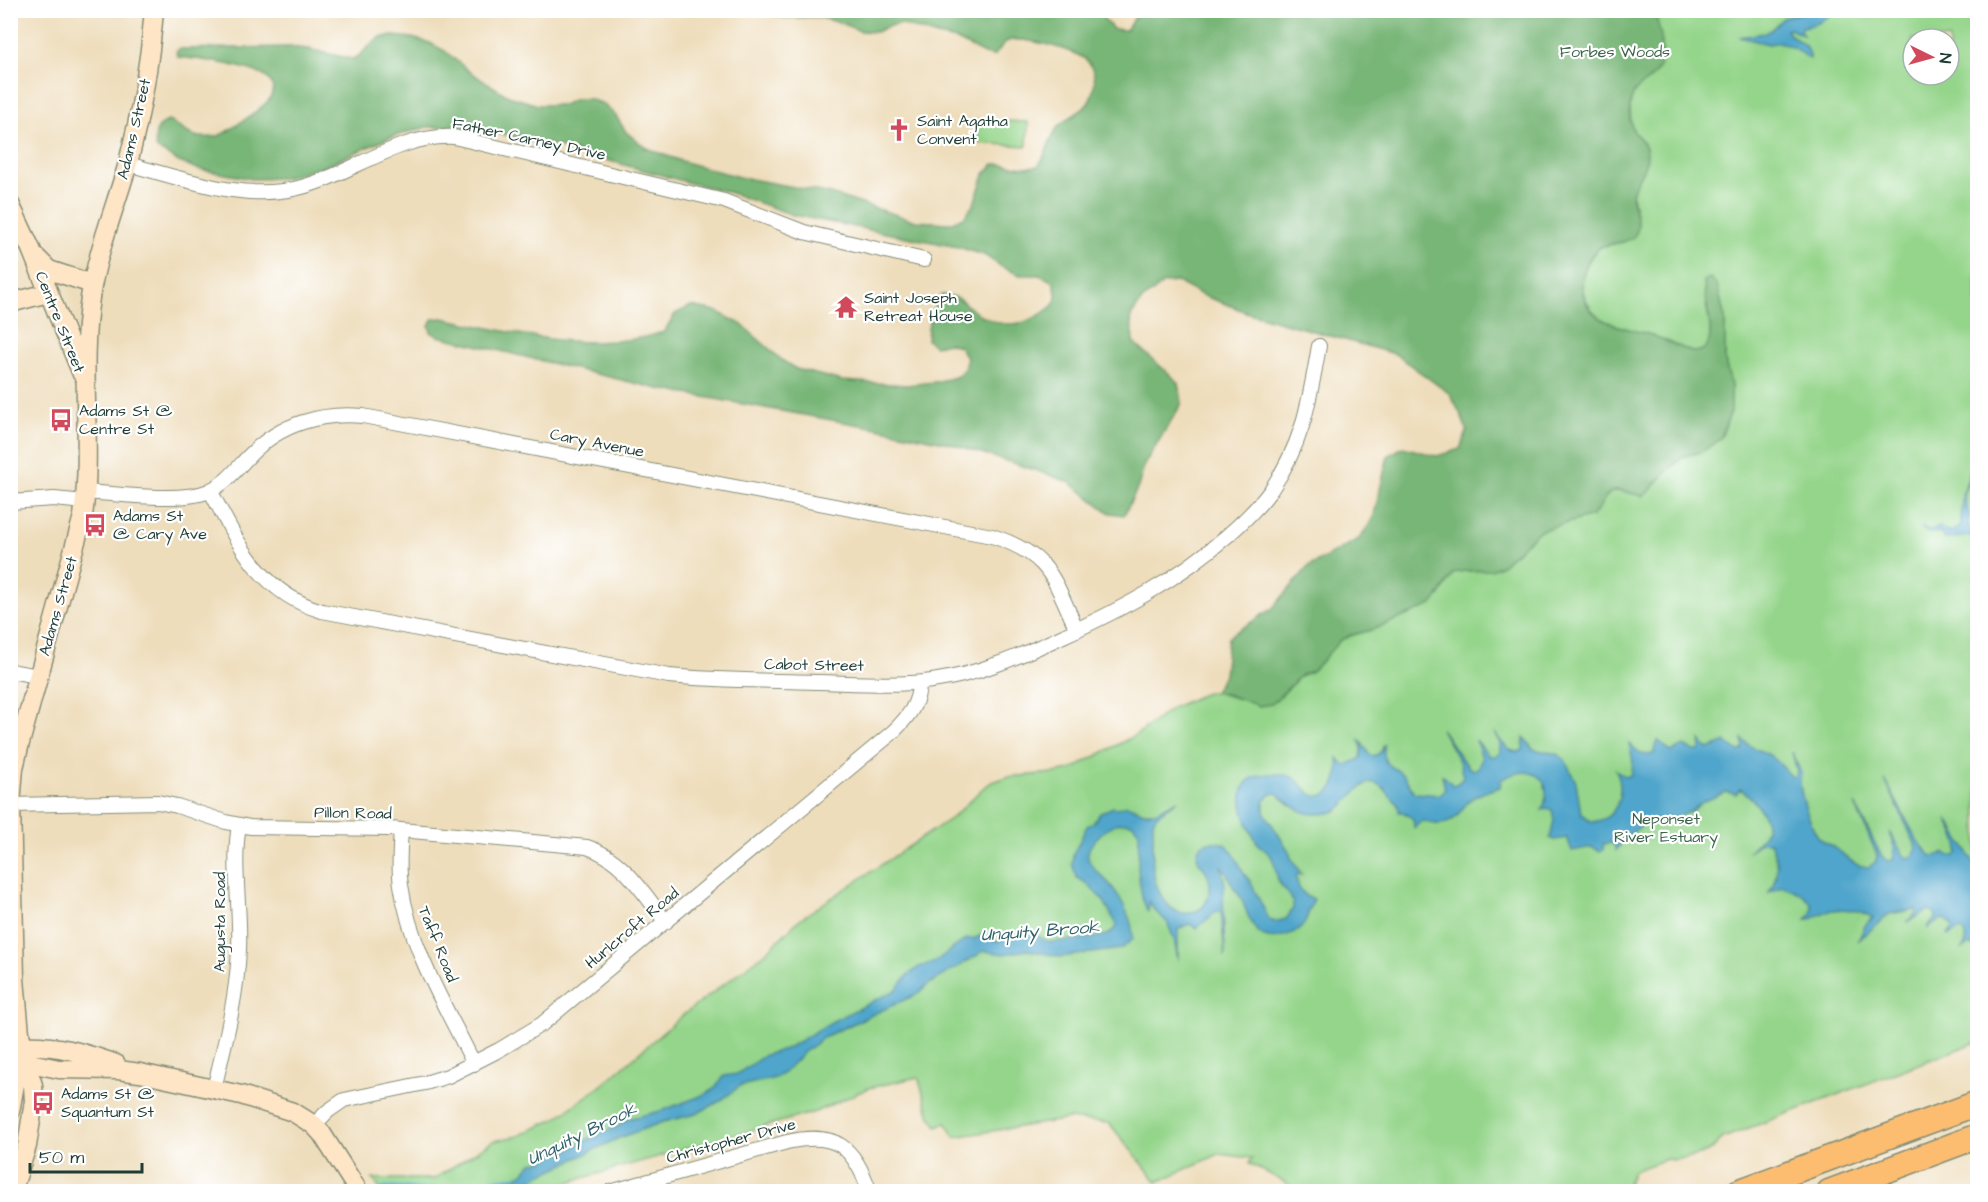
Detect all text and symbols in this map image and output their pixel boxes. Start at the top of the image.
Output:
north arrow [1901,27,1961,87]
park label: Forbes Woods [1560,41,1670,63]
text: N [1934,52,1956,64]
street label: Adams Street [112,76,156,182]
place label: Saint Agatha Convent [917,110,1008,150]
street label: Father Carney Drive [450,112,608,167]
church icon: Saint Agatha Convent [886,117,912,143]
street label: Centre Street [30,268,91,377]
place label: Saint Joseph Retreat House [864,287,973,327]
temple icon: Saint Joseph Retreat House [833,294,859,320]
place label: Adams St @ Centre St [79,400,173,440]
bus stop icon: Adams St @ Centre St [48,407,74,433]
street label: Cary Avenue [548,423,646,464]
place label: Adams St @ Cary Ave [113,505,207,546]
bus stop icon: Adams St @ Cary Ave [82,512,108,538]
street label: Adams Street [33,553,83,658]
street label: Cabot Street [764,653,865,677]
street label: Pillon Road [314,801,392,825]
park label: Neponset River Estuary [1614,808,1718,849]
street label: Augusta Road [209,872,232,972]
street label: Hurlcroft Road [580,882,684,974]
street label: Taff Road [413,903,463,985]
water label: Unquity Brook [980,914,1101,949]
place label: Adams St @ Squantum St [61,1083,155,1123]
bus stop icon: Adams St @ Squantum St [30,1090,56,1116]
water label: Unquity Brook [523,1096,642,1172]
street label: Christopher Drive [664,1113,799,1169]
scale bar [30,1136,142,1174]
text: 50 m [39,1145,84,1170]

